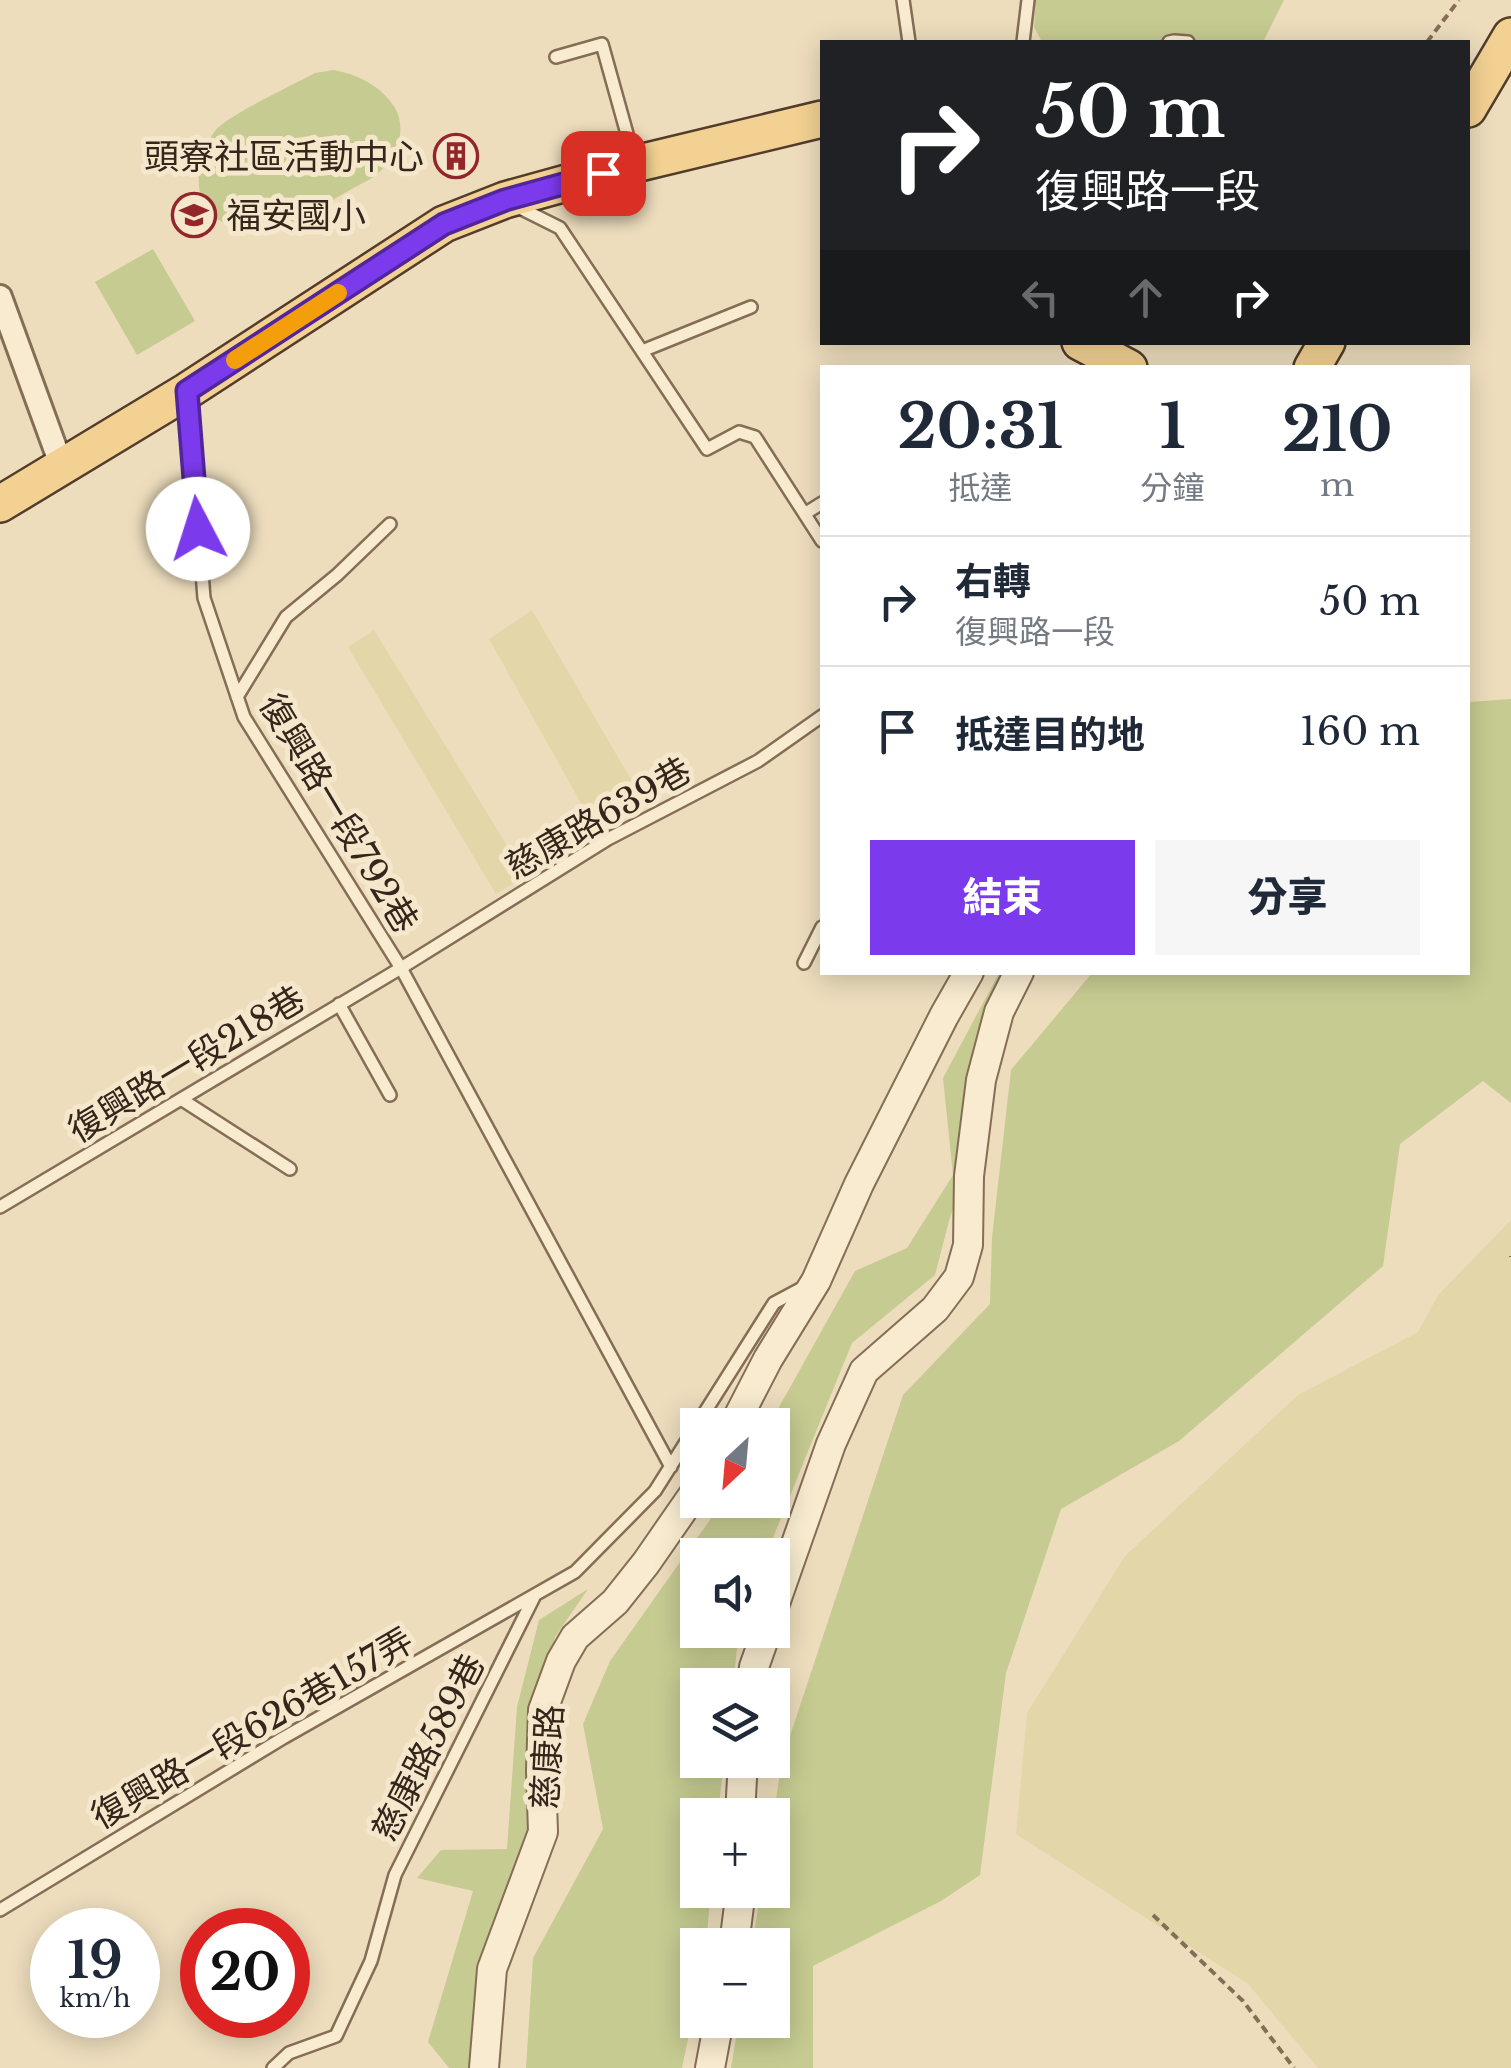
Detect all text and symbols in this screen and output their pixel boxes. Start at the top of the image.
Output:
text: 50 m [1035,69,1226,156]
icon: right [870,80,1000,210]
pin [561,131,646,216]
building icon: 頭寮社區活動中心 [433,133,479,179]
place label: 頭寮社區活動中心 [144,135,424,178]
icon: arrive [576,146,631,201]
text: 復興路一段 [1035,163,1260,219]
school or university icon: 福安國小 [171,192,217,238]
place label: 福安國小 [226,194,366,237]
icon: left [1013,270,1068,325]
icon: ahead [1118,270,1173,325]
icon: right [1223,270,1278,325]
text: 20:31 [897,390,1063,464]
text: 1 [1160,390,1186,464]
text: 210 [1282,393,1393,467]
text: m [1320,465,1354,505]
text: 抵達 [948,468,1012,508]
text: 分鐘 [1141,468,1205,508]
position arrow [146,477,250,581]
text: 右轉 [955,558,1031,605]
icon: right [870,574,925,629]
text: 50 m [1320,578,1420,625]
text: 復興路一段 [955,612,1115,652]
street label: 復興路一段792巷 [251,686,427,940]
icon: arrive [870,704,925,759]
text: 160 m [1300,708,1420,755]
text: 抵達目的地 [955,711,1145,758]
street label: 慈康路639巷 [498,748,698,888]
button: 結束 [870,840,1135,955]
button: 分享 [1155,840,1420,955]
street label: 復興路一段218巷 [60,976,312,1152]
north arrow [680,1408,790,1518]
map controls [680,1408,790,2038]
button: sound [680,1538,790,1648]
street label: 復興路一段626巷157弄 [83,1618,421,1838]
street label: 慈康路589巷 [363,1647,493,1847]
button: layers [680,1668,790,1778]
street label: 慈康路 [523,1703,571,1811]
button: + [680,1798,790,1908]
speed limit sign: 20 [180,1908,310,2038]
button: − [680,1928,790,2038]
text: 19 [67,1929,123,1992]
text: km/h [60,1983,130,2014]

